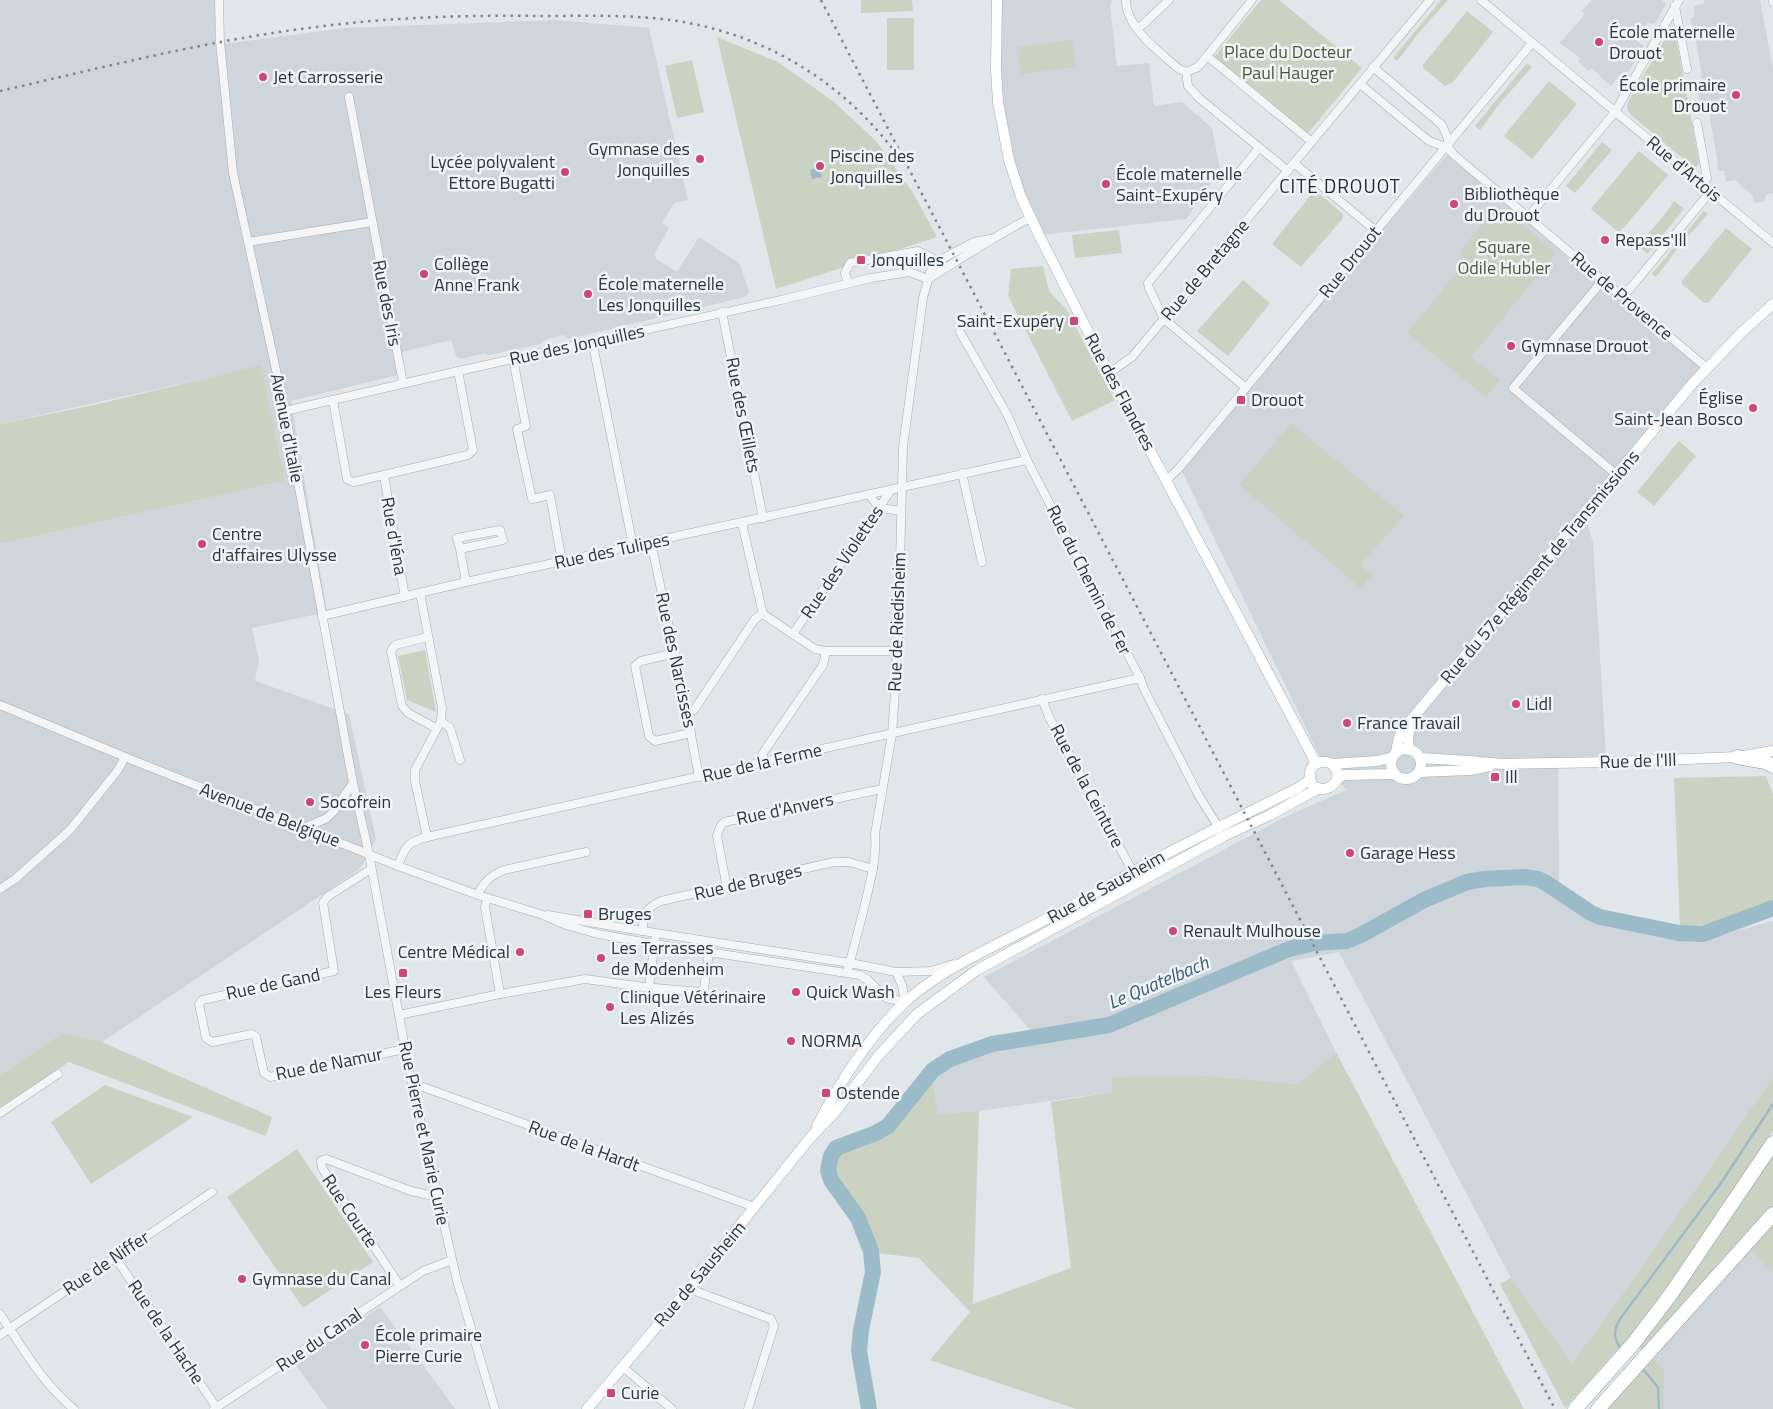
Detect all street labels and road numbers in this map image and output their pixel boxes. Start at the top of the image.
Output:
street label: Rue d'Artois [1641,129,1728,208]
street label: Rue de Bretagne [1154,213,1255,327]
street label: Rue Drouot [1312,219,1388,304]
street label: Rue de Provence [1565,245,1679,347]
street label: Rue des Iris [366,257,409,348]
street label: Rue des Jonquilles [507,317,647,372]
street label: Rue des Flandres [1078,328,1163,455]
street label: Rue des Œillets [719,355,768,475]
street label: Avenue d'Italie [264,371,311,485]
street label: Rue du 57e Régiment de Transmissions [1433,444,1646,690]
street label: Rue d'Iéna [374,495,415,577]
street label: Rue des Violettes [794,500,890,624]
street label: Rue du Chemin de Fer [1040,500,1139,659]
street label: Rue des Tulipes [552,525,672,576]
street label: Rue de Riedisheim [881,552,912,692]
street label: Rue des Narcisses [649,590,704,730]
street label: Rue de la Ceinture [1043,719,1131,852]
street label: Rue de la Ferme [699,736,824,789]
street label: Rue de l'Ill [1599,746,1677,775]
street label: Avenue de Belgique [196,775,344,854]
street label: Rue d'Anvers [734,785,836,832]
street label: Rue de Sausheim [1042,843,1169,930]
street label: Rue de Bruges [691,856,804,907]
street label: Rue de Gand [223,960,322,1007]
street label: Rue Pierre et Marie Curie [392,1038,457,1228]
street label: Rue de Namur [273,1040,385,1087]
street label: Rue de la Hardt [525,1113,644,1178]
street label: Rue Courte [316,1168,385,1253]
street label: Rue de Sausheim [647,1215,752,1332]
street label: Rue de Niffer [57,1224,154,1302]
street label: Rue de la Hache [121,1274,211,1389]
street label: Rue du Canal [270,1301,367,1378]

